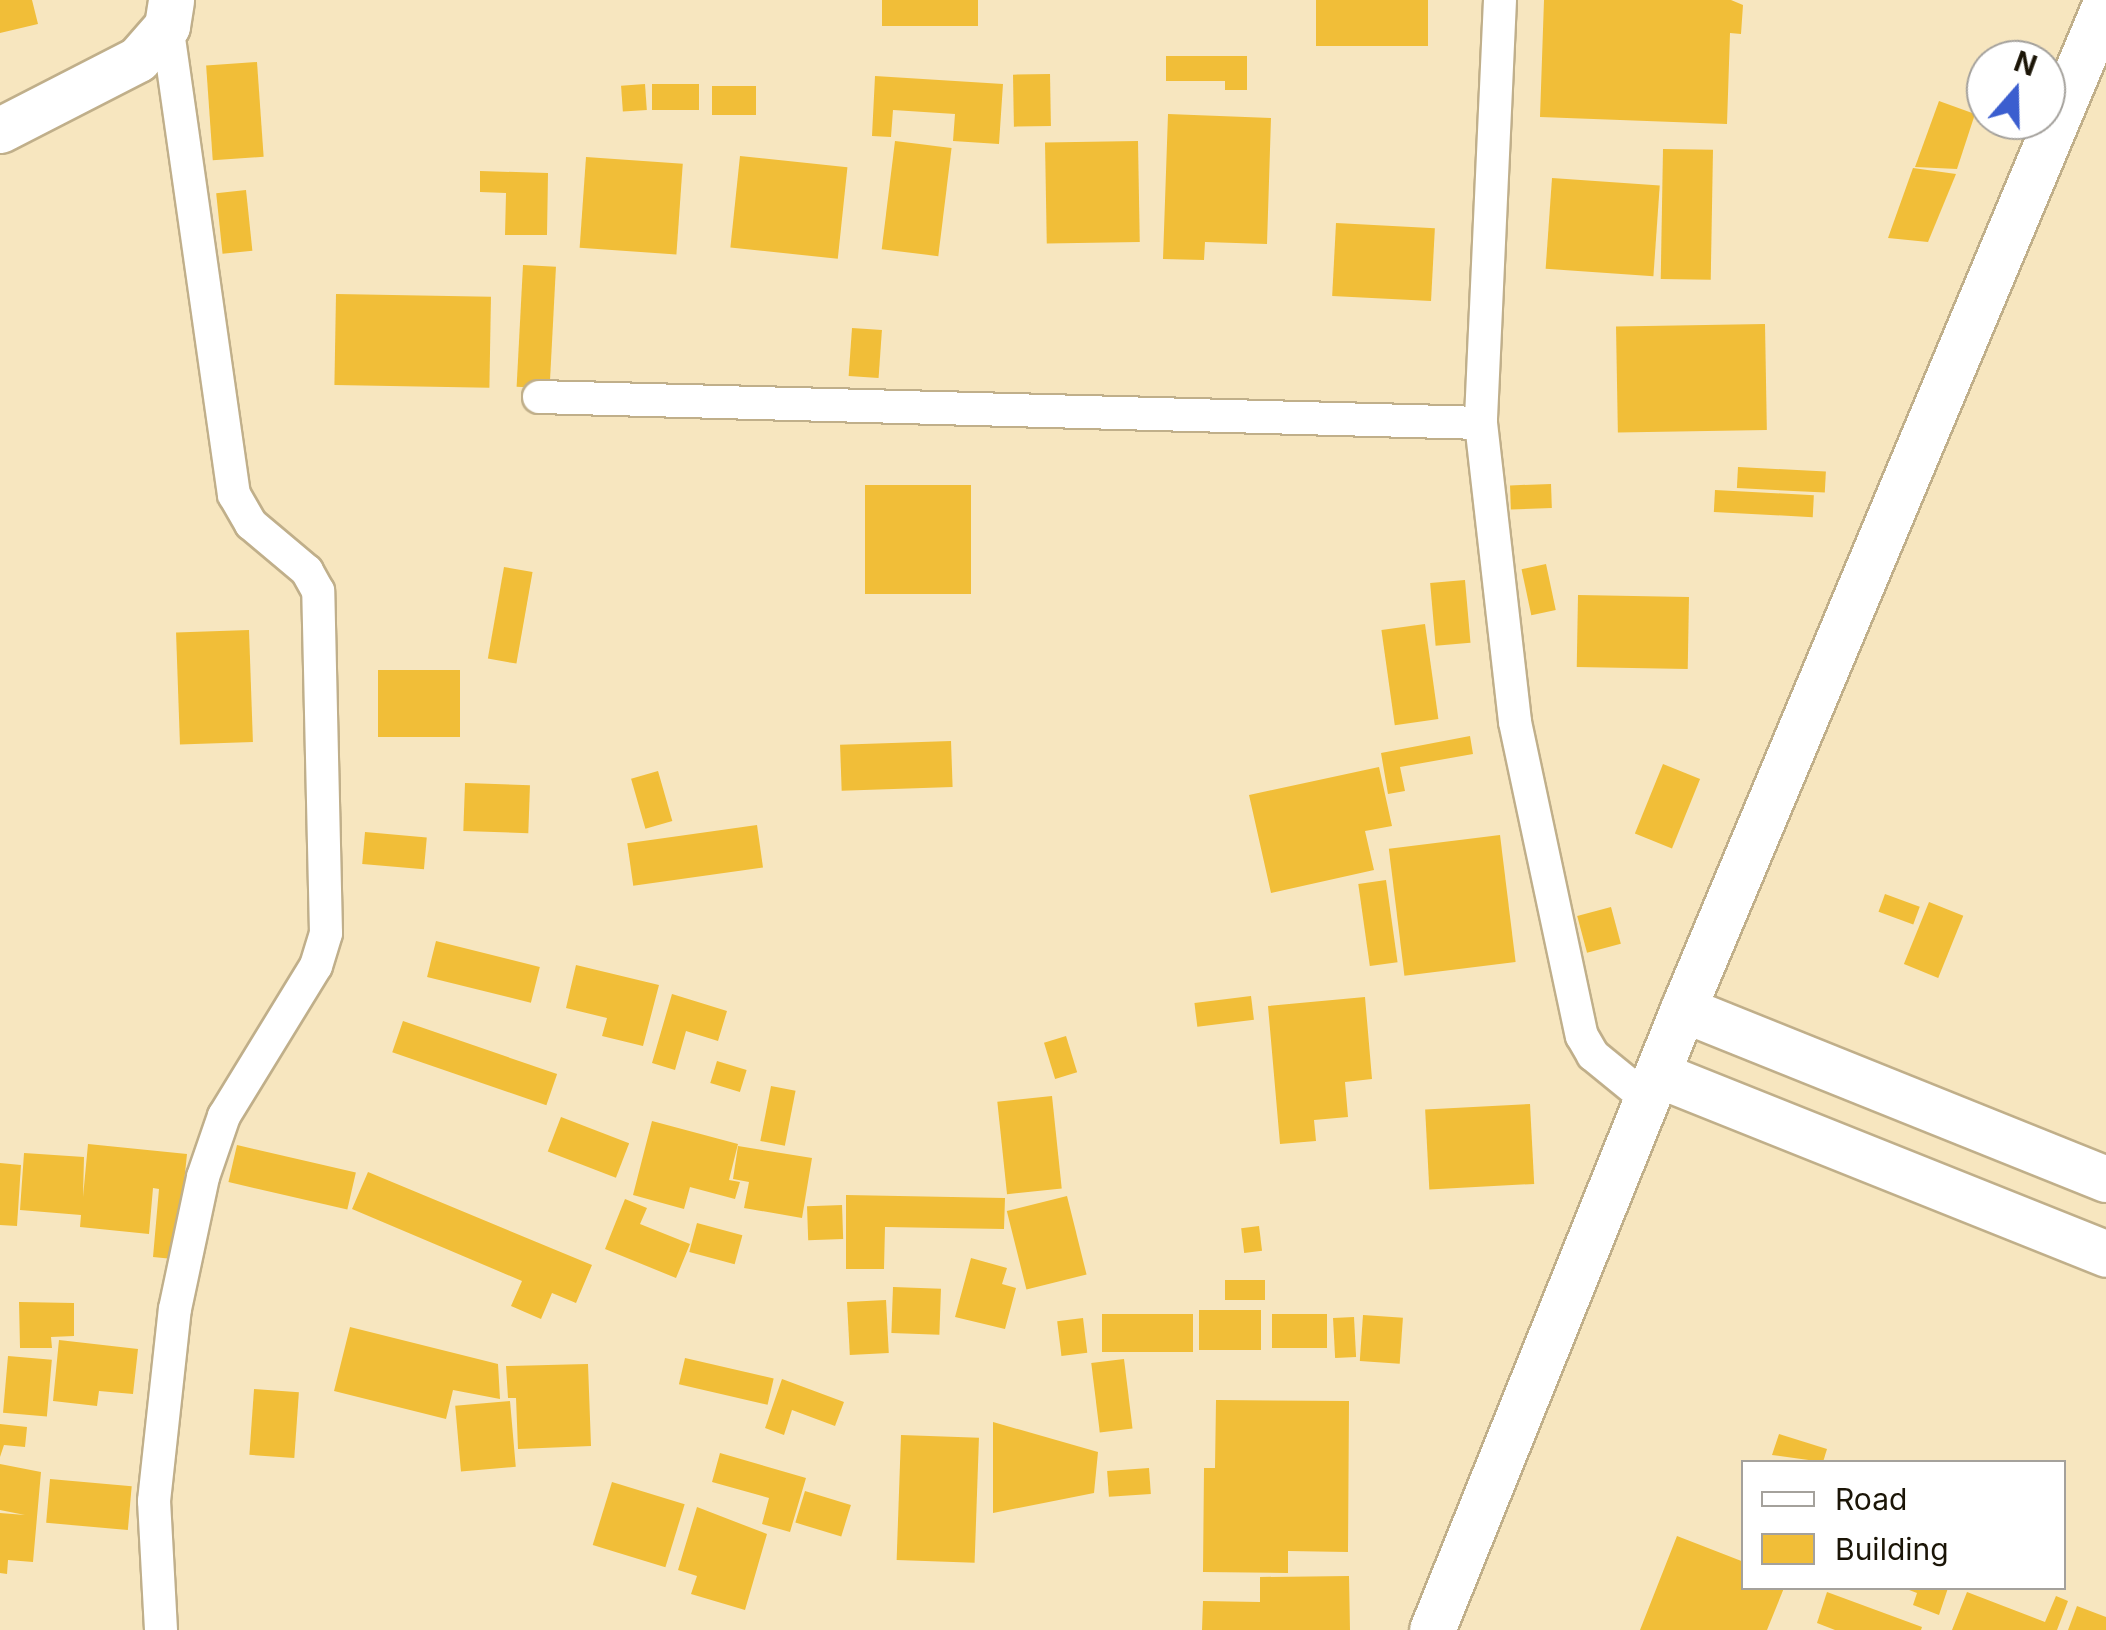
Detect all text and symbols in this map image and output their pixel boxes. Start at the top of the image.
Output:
north arrow [1966,40,2066,140]
text: N [2010,44,2041,83]
legend [1741,1460,2066,1590]
text: Road [1835,1481,1907,1517]
text: Building [1835,1531,1949,1567]

